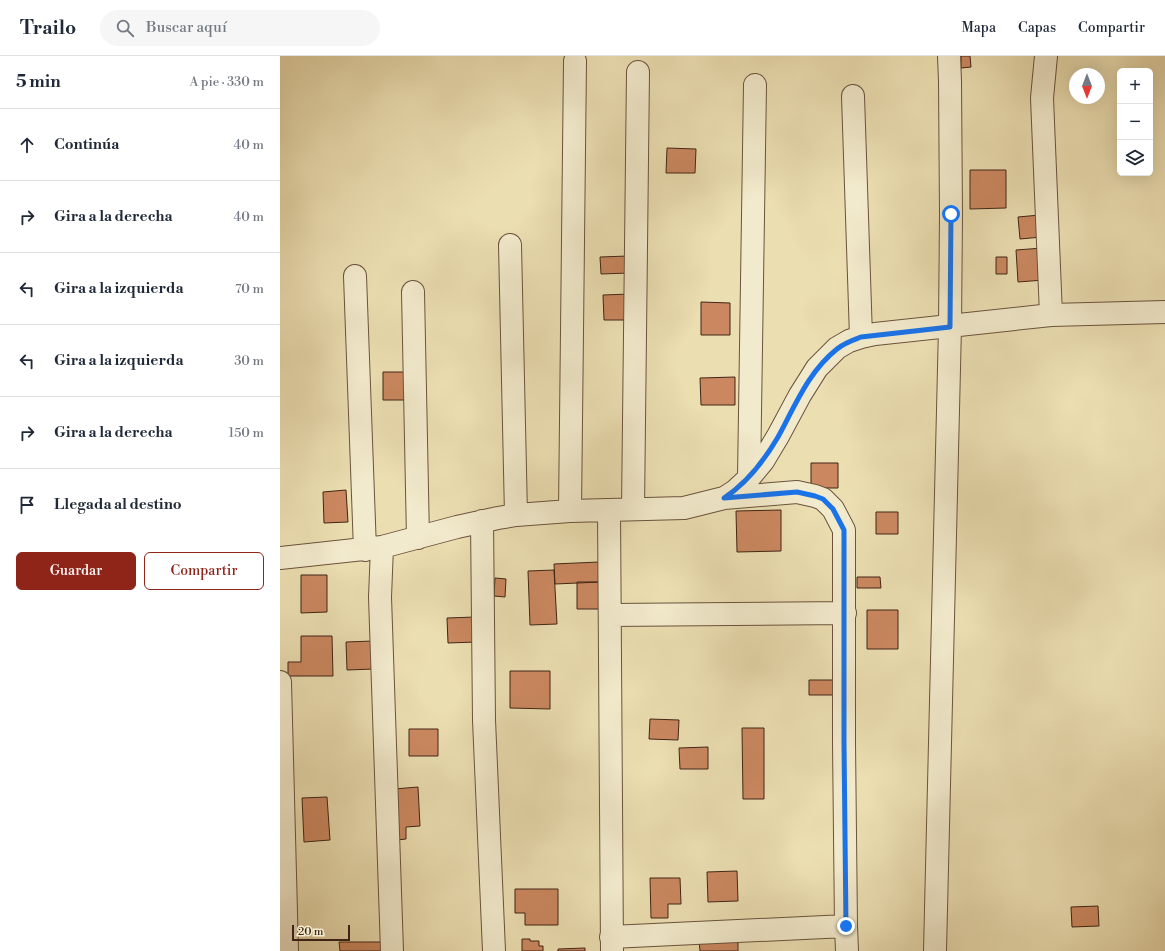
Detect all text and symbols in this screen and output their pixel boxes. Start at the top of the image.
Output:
search box [100,10,380,46]
text: Trailo [20,16,76,40]
icon: search [114,17,136,39]
text: Buscar aquí [146,18,227,37]
text: Mapa [961,19,996,37]
text: Capas [1018,19,1056,37]
text: Compartir [1078,19,1145,37]
north arrow [1069,68,1105,104]
map controls [1117,68,1153,176]
button: + [1117,68,1153,104]
text: 5 min [16,71,61,93]
text: A pie · 330 m [189,74,264,90]
button: − [1117,104,1153,140]
icon: ahead [16,134,38,156]
text: Continúa [54,135,119,154]
text: 40 m [234,137,264,153]
button: layers [1117,140,1153,176]
route start [942,205,960,223]
icon: right [16,206,38,228]
text: Gira a la derecha [54,207,173,226]
text: 40 m [234,209,264,225]
icon: left [16,278,38,300]
text: Gira a la izquierda [54,279,184,298]
text: 70 m [235,281,264,297]
icon: left [16,350,38,372]
text: Gira a la izquierda [54,351,184,370]
text: 30 m [234,353,264,369]
icon: right [16,422,38,444]
text: Gira a la derecha [54,423,173,442]
text: 150 m [229,425,264,441]
icon: arrive [16,494,38,516]
text: Llegada al destino [54,495,182,514]
button: Guardar [16,552,136,590]
button: Compartir [144,552,264,590]
route end [837,917,855,935]
scale bar [292,923,350,942]
text: 20 m [298,925,323,939]

